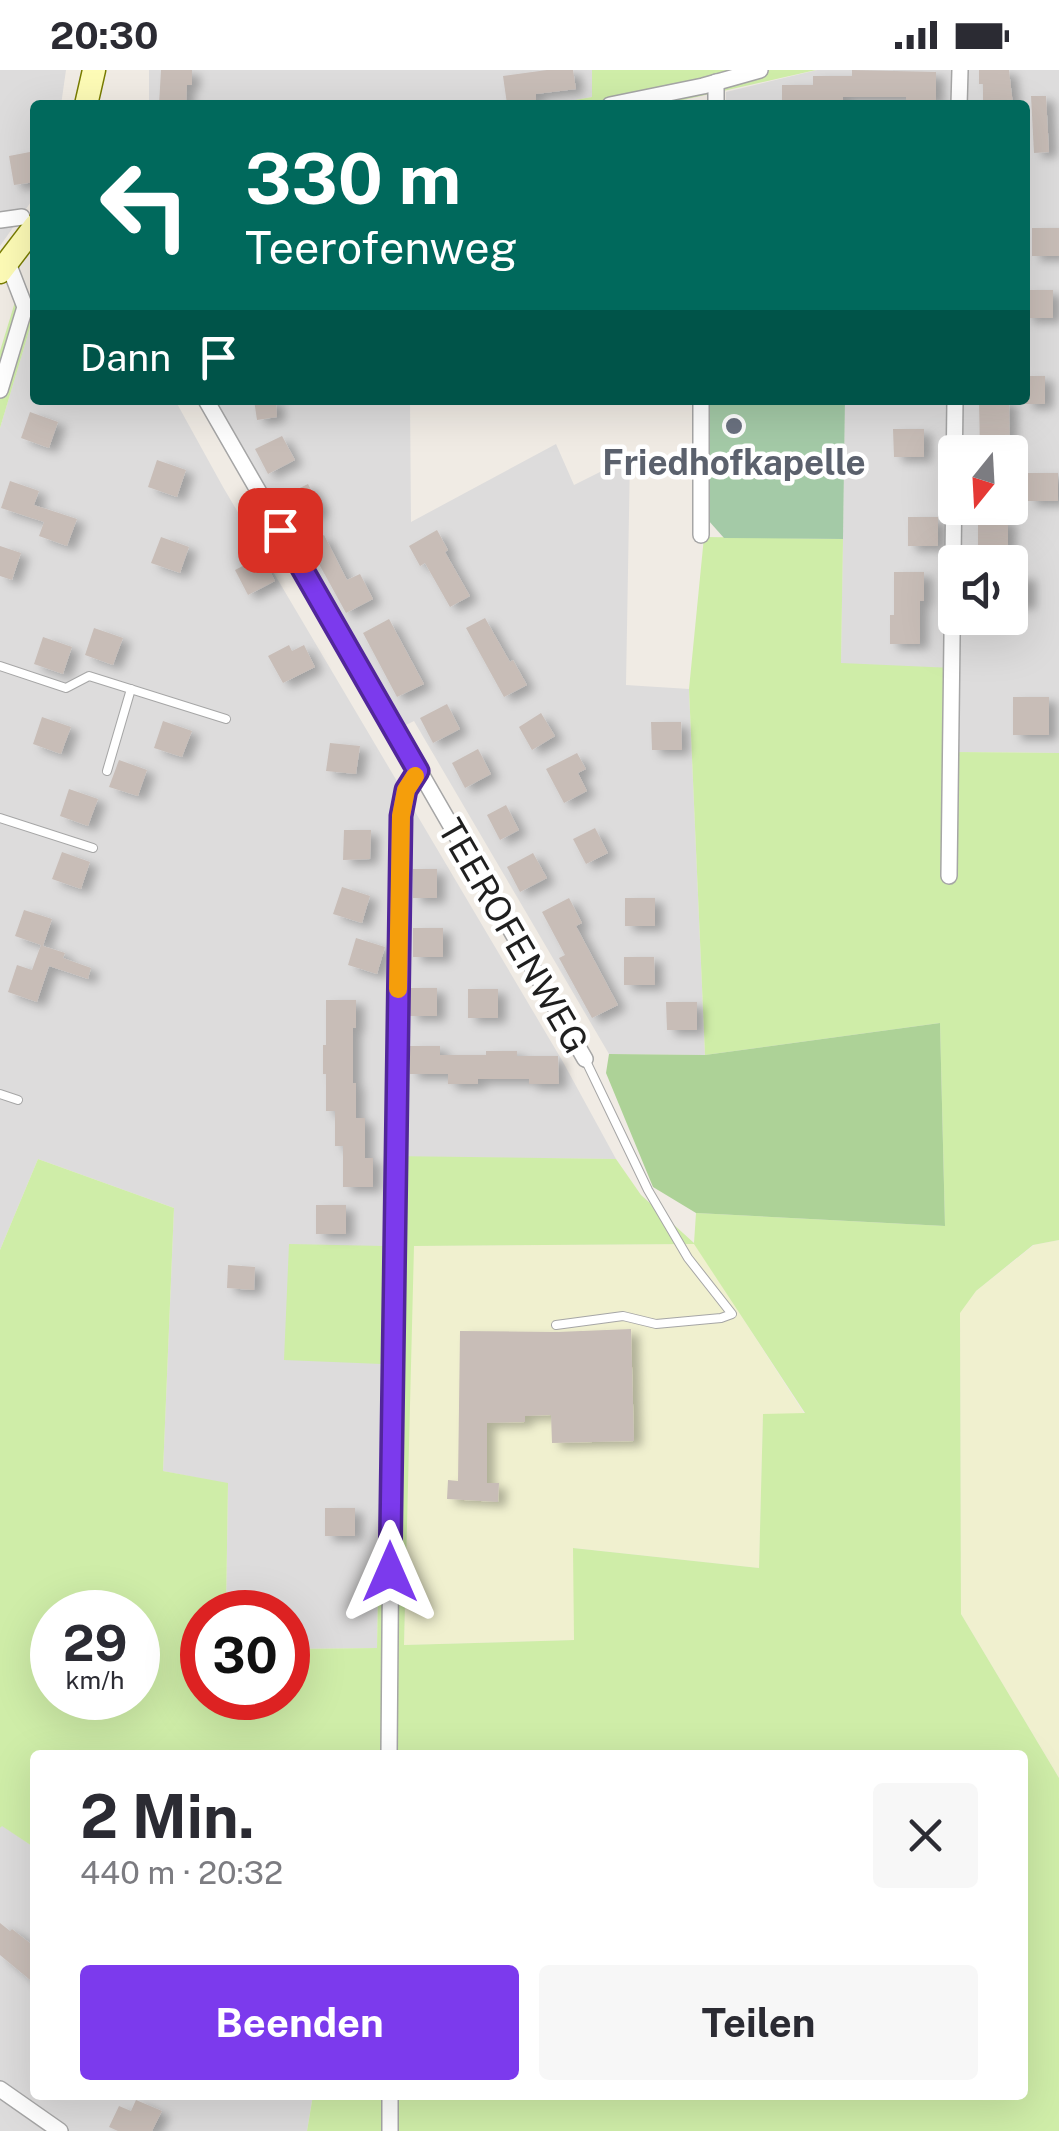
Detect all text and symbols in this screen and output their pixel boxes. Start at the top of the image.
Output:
text: 20:30 [50,13,159,58]
text: 330 m [245,137,461,220]
icon: left [80,140,210,270]
text: Teerofenweg [245,221,518,274]
icon: arrive [191,330,246,385]
text: Dann [80,335,171,380]
marker: Friedhofkapelle [723,415,745,437]
north arrow [938,435,1028,525]
map controls [938,435,1028,635]
place label: Friedhofkapelle [602,442,866,483]
pin [238,488,323,573]
icon: arrive [253,503,308,558]
button: sound [938,545,1028,635]
street label: TEEROFENWEG [430,811,597,1060]
position arrow [338,1520,442,1624]
speed limit sign: 30 [180,1590,310,1720]
text: 29 [63,1613,127,1672]
text: km/h [66,1665,124,1695]
text: 2 Min. [80,1781,255,1852]
button: close [873,1783,978,1888]
text: 440 m · 20:32 [80,1854,283,1891]
button: Beenden [80,1965,519,2080]
button: Teilen [539,1965,978,2080]

